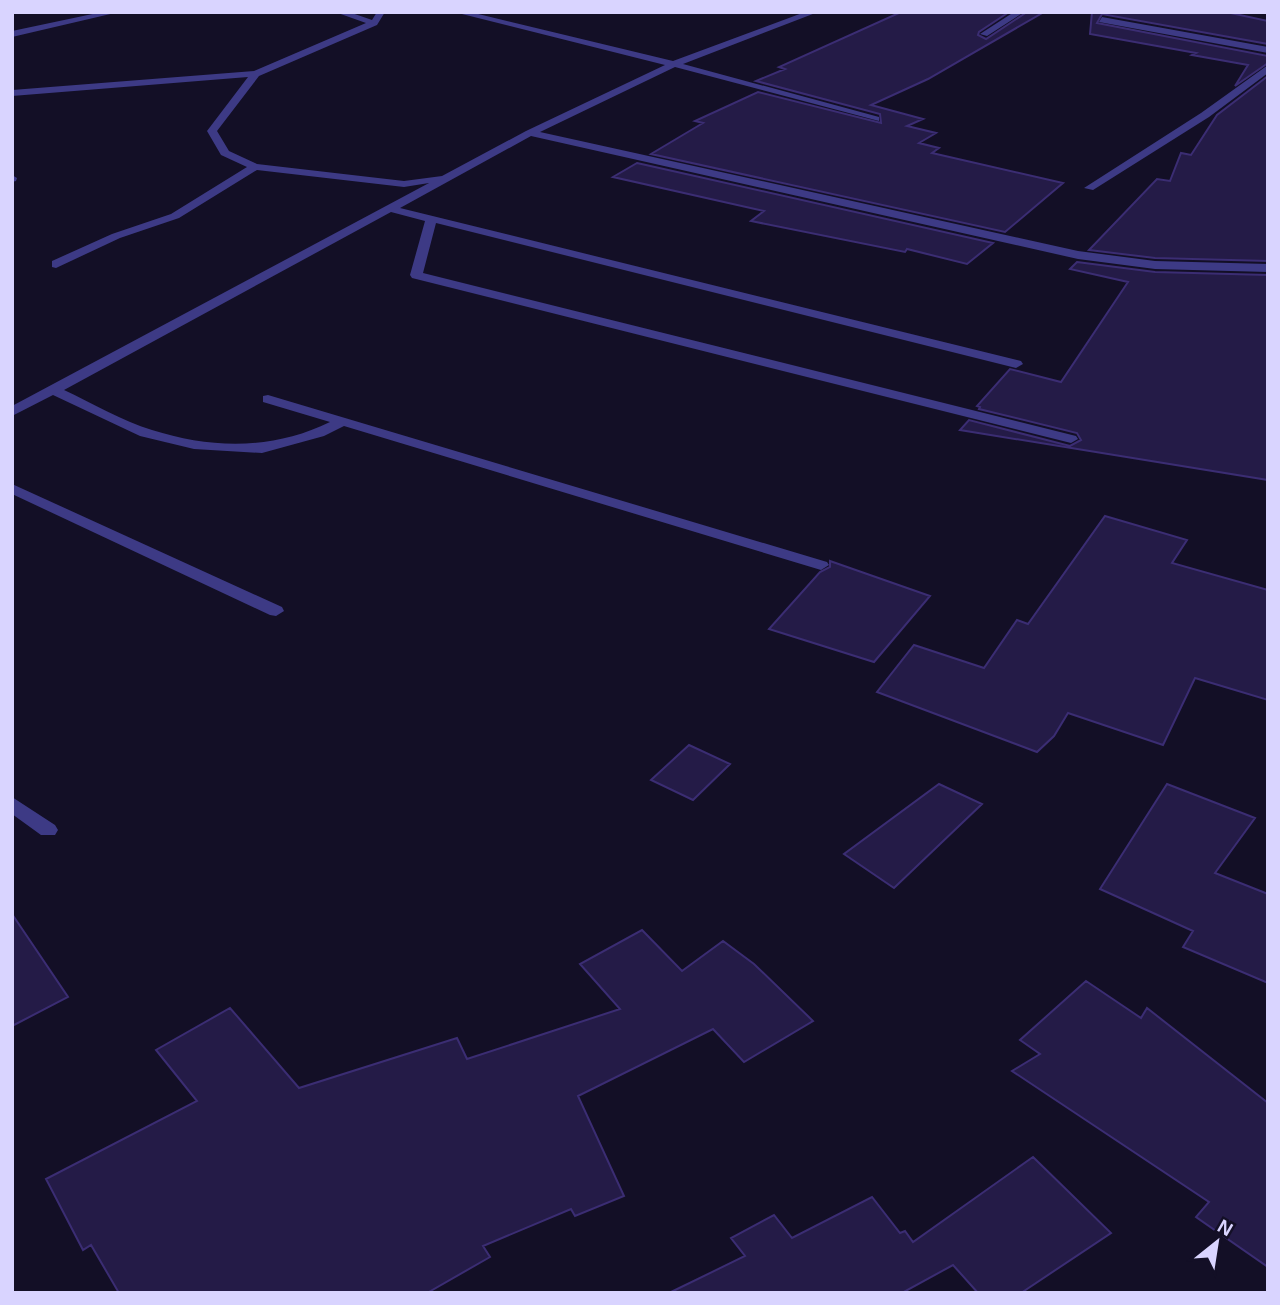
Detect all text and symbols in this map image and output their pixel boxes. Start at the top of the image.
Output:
north arrow [1182,1207,1252,1277]
text: N [1214,1215,1236,1240]

